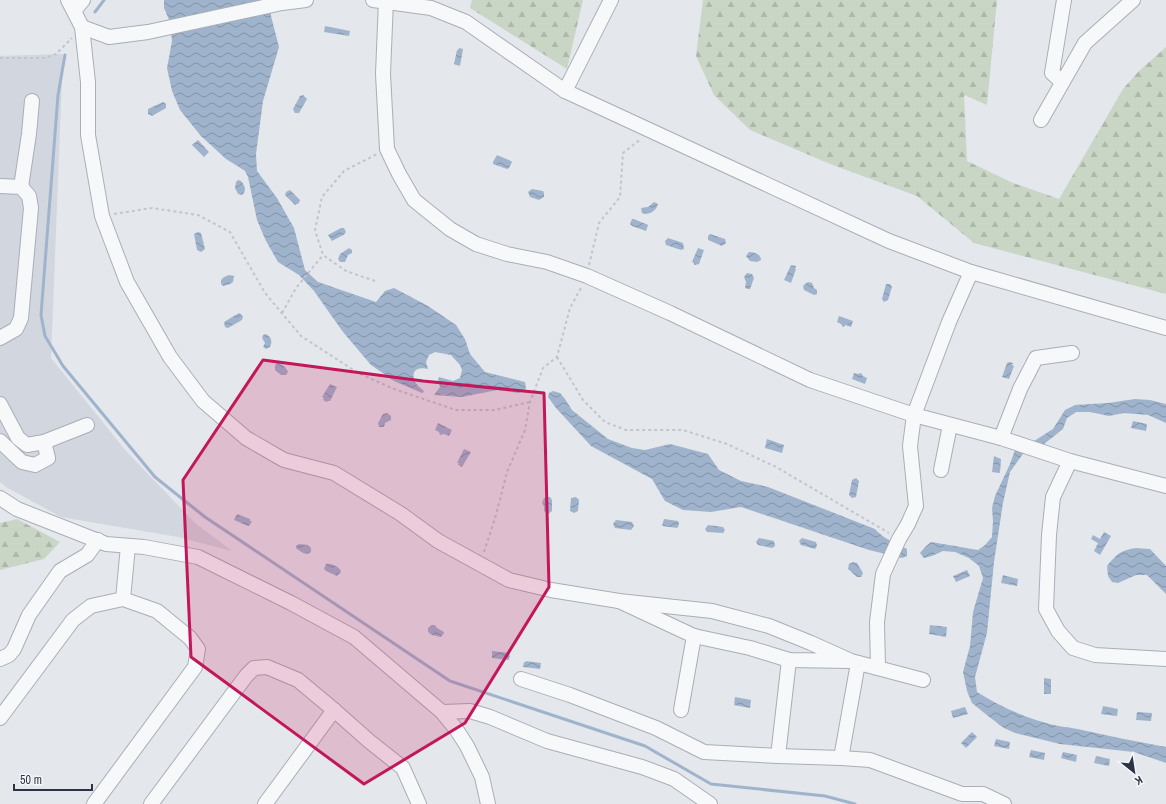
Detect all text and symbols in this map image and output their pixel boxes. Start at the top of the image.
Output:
north arrow [1114,752,1154,792]
scale bar [14,766,92,792]
text: 50 m [20,772,42,788]
text: K [1132,773,1145,789]

